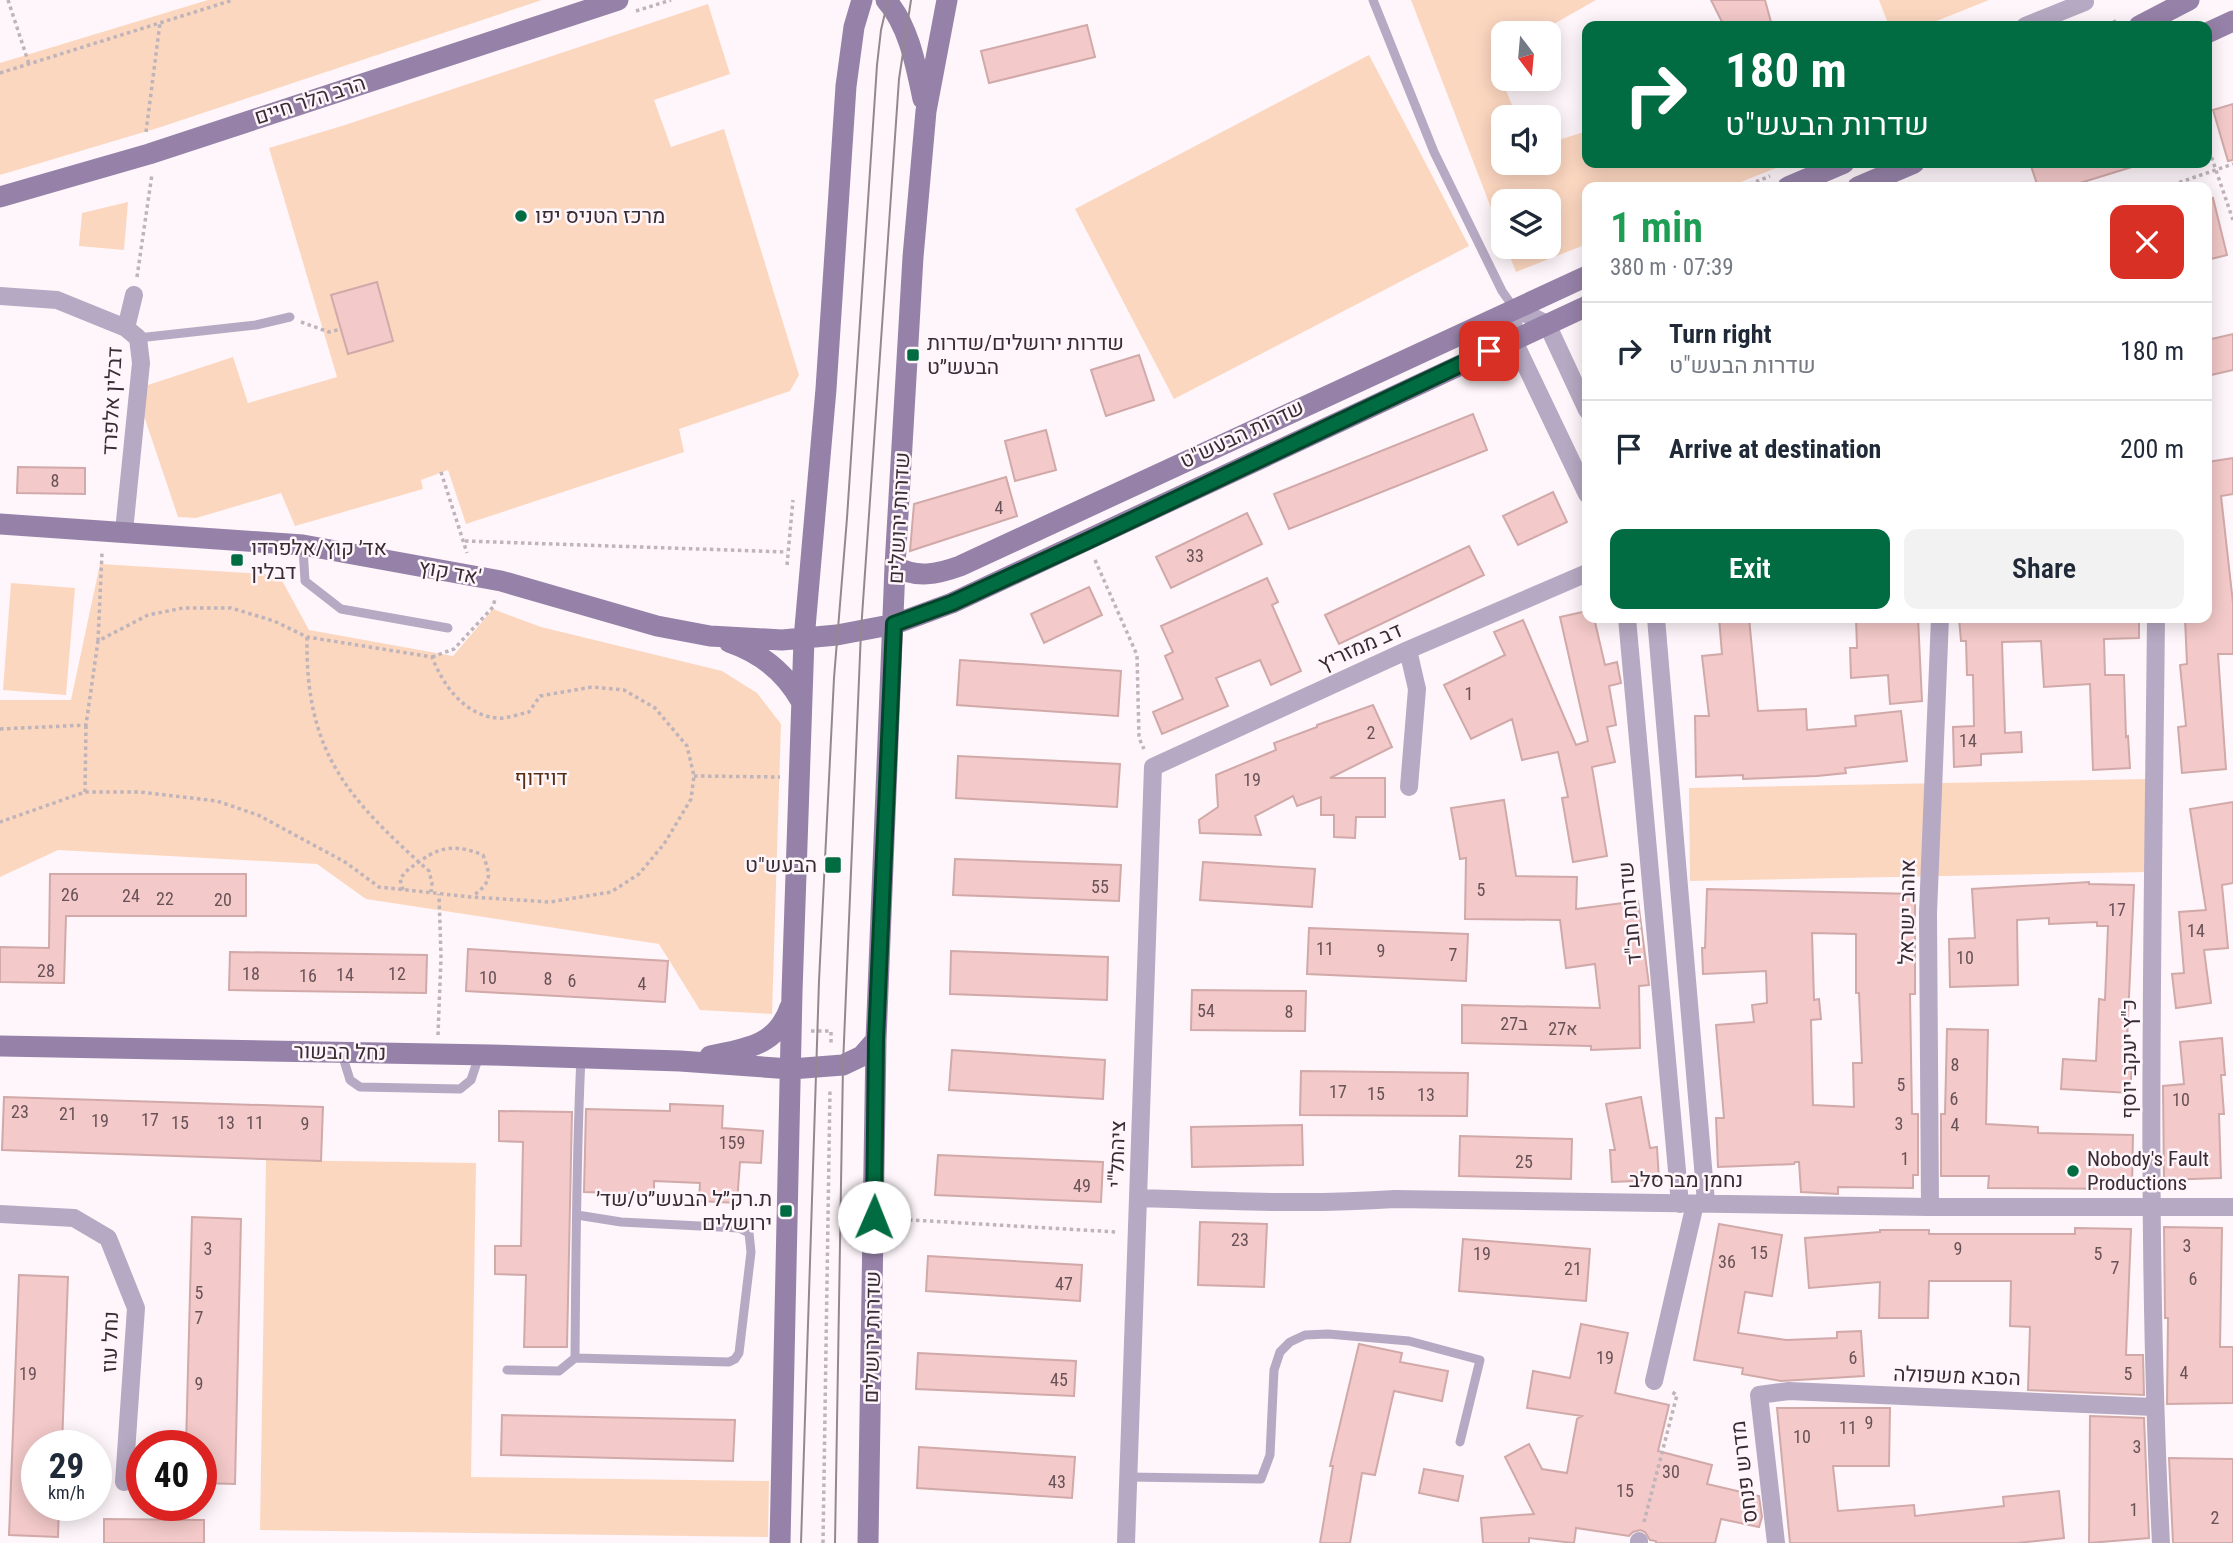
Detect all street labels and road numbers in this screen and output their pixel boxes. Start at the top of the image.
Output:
street label: הרב הלר חיים [251,71,369,129]
street label: דבלין אלפרד [97,346,127,456]
street label: שדרות הבעש"ט [1176,395,1308,473]
street label: שדרות ירושלים [884,451,914,585]
street label: אד קוץ' [417,555,483,589]
street label: דב ממזריץ [1315,618,1405,676]
street label: אוהב ישראל [1894,859,1920,965]
street label: שדרות חב"ד [1614,860,1646,966]
street label: כ"ץ יעקב יוסף [2117,999,2141,1119]
street label: נחל הבשור [294,1039,386,1065]
street label: ציהתל"י [1104,1120,1130,1188]
street label: נחמן מברסלב [1629,1168,1743,1192]
street label: שדרות ירושלים [859,1271,885,1403]
street label: נחל עוז [97,1311,123,1373]
street label: הסבא משפולה [1893,1362,2021,1390]
street label: מדרש פנחס [1726,1419,1762,1525]

